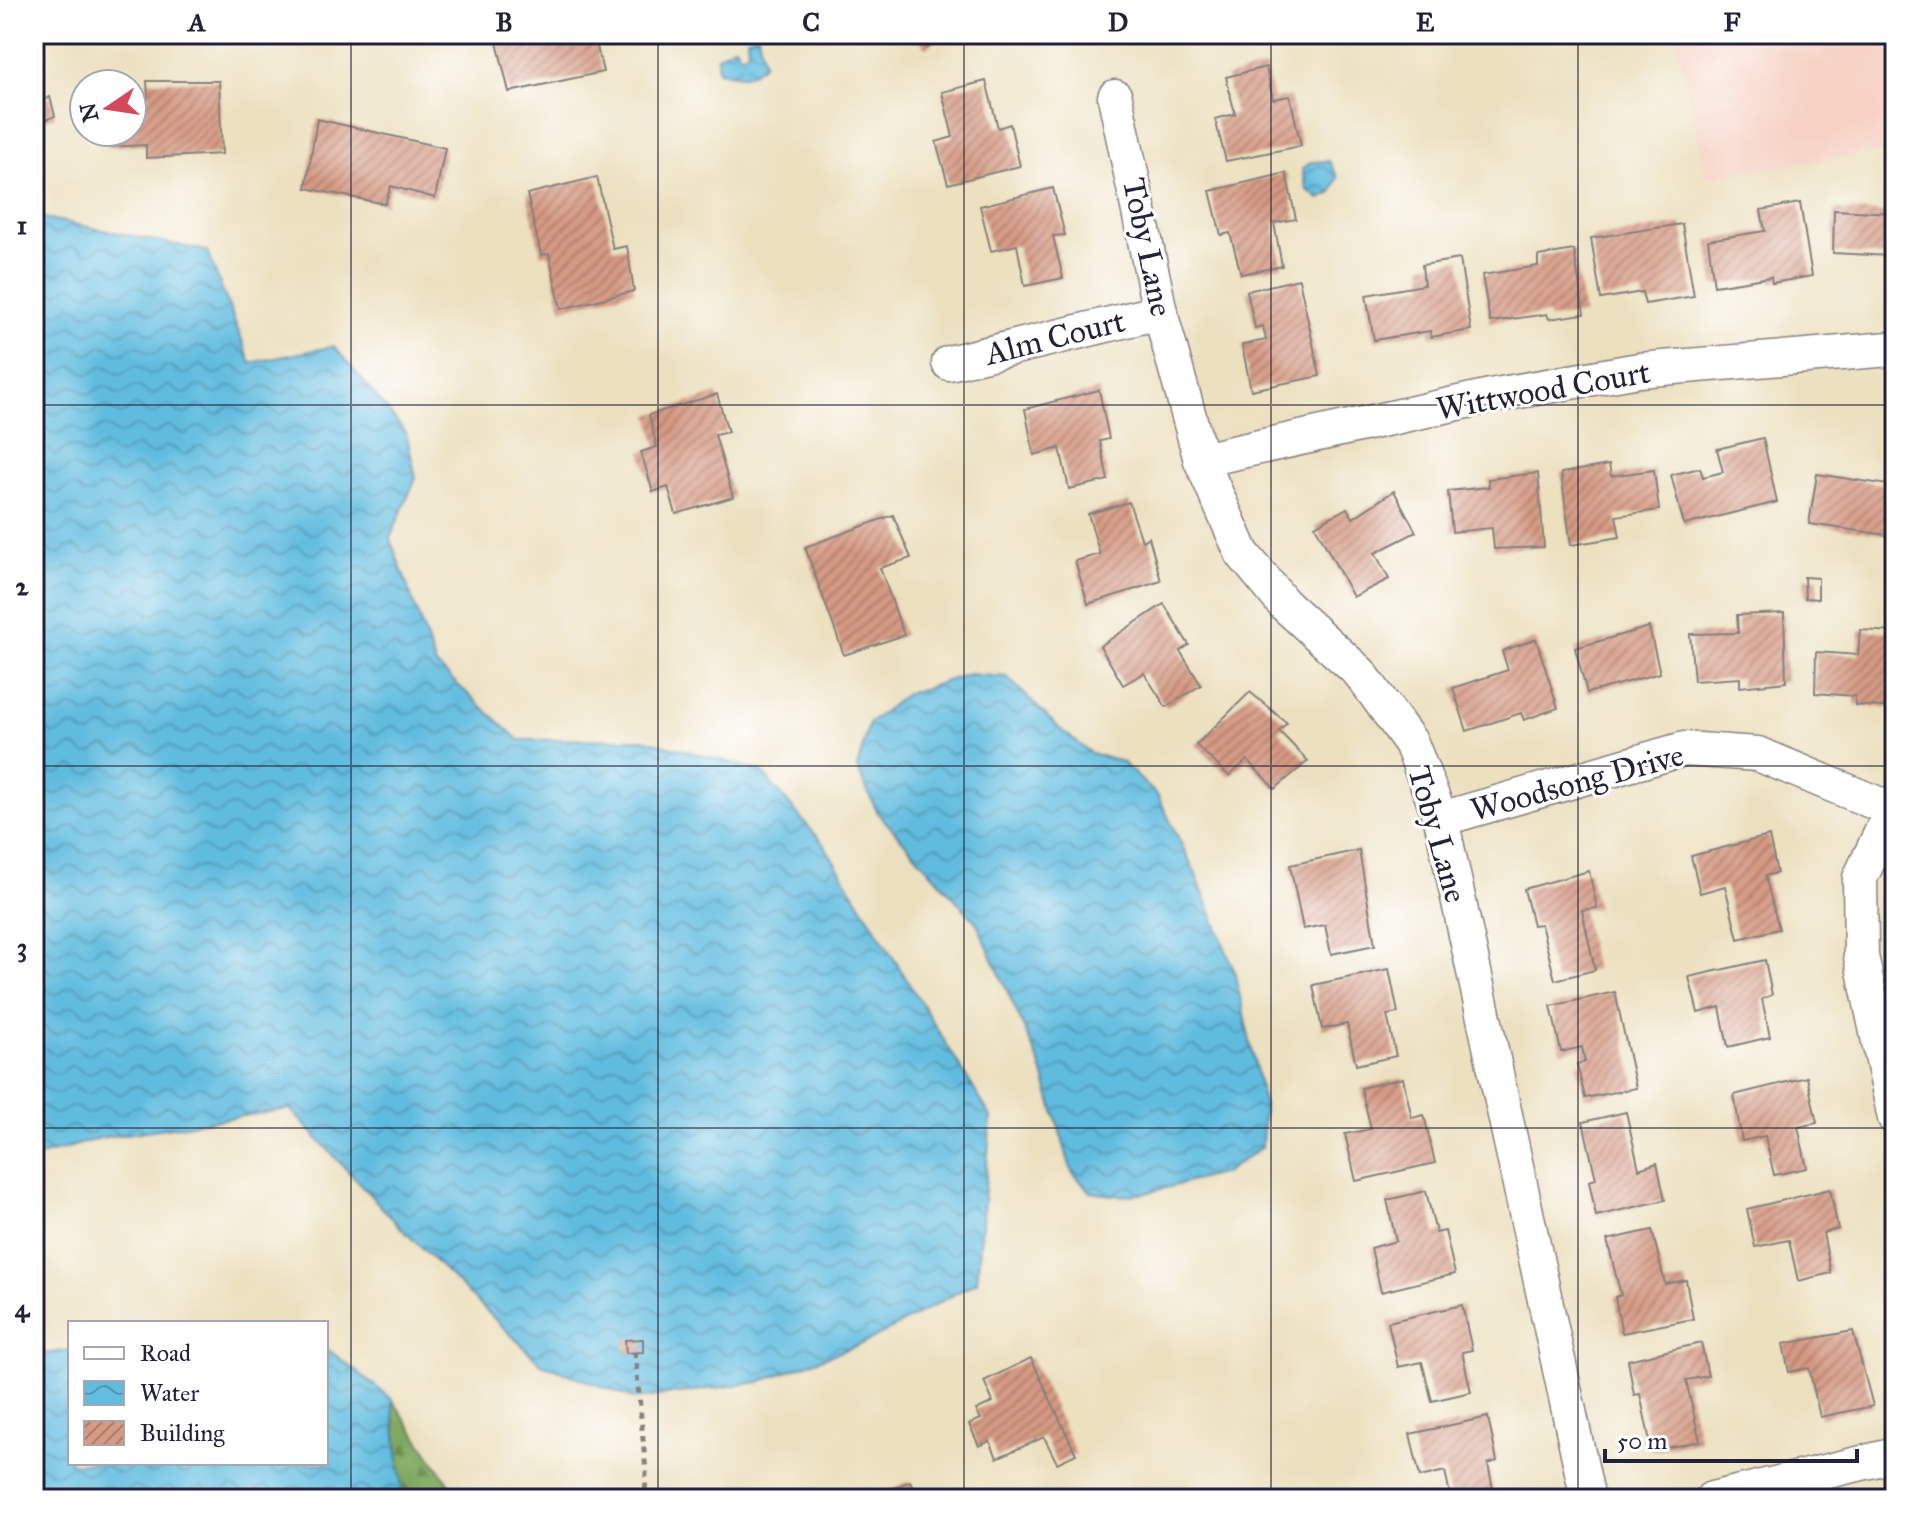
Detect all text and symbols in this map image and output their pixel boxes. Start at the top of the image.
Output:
text: A [186,6,206,38]
text: B [495,6,513,38]
text: C [802,6,820,38]
text: D [1108,6,1128,38]
text: E [1416,6,1435,38]
text: F [1724,6,1741,38]
north arrow [68,68,148,148]
text: N [74,100,104,125]
street label: Toby Lane [1114,174,1181,320]
text: 1 [17,209,27,241]
street label: Alm Court [979,301,1129,374]
street label: Wittwood Court [1433,352,1653,429]
text: 2 [16,570,30,602]
street label: Woodsong Drive [1466,735,1688,830]
street label: Toby Lane [1399,761,1476,907]
text: 3 [17,931,27,963]
text: 4 [15,1292,31,1324]
legend [68,1321,328,1465]
text: Road [140,1338,191,1368]
text: Water [140,1378,199,1408]
scale bar [1605,1413,1857,1463]
text: Building [140,1418,225,1448]
text: 50 m [1617,1426,1667,1456]

